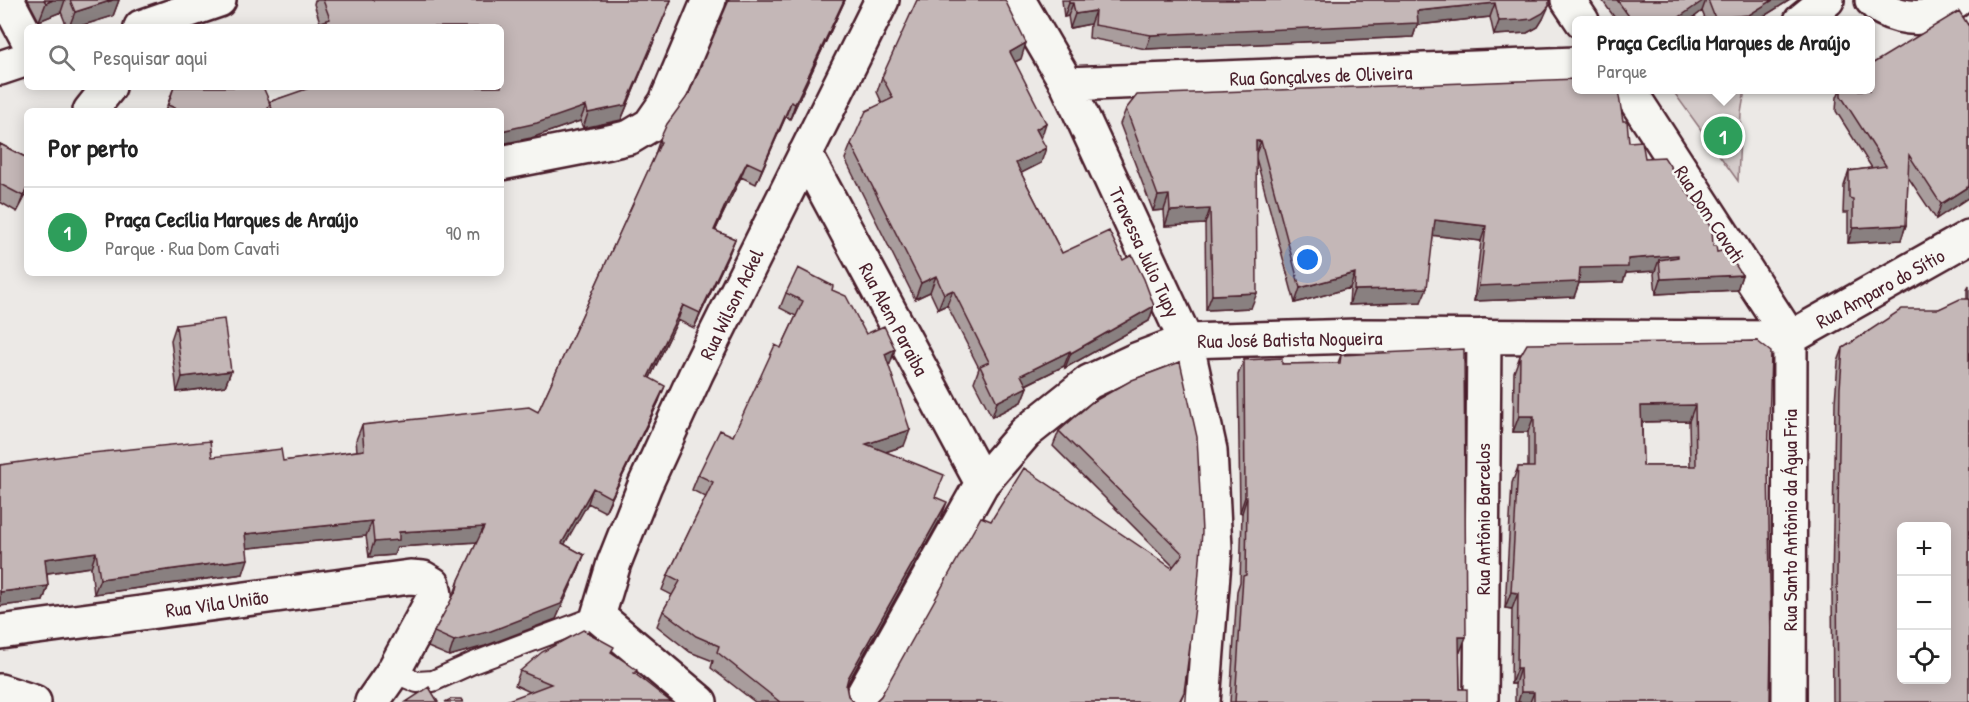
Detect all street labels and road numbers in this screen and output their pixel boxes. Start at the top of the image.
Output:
street label: Rua Gonçalves de Oliveira [1229,58,1413,92]
street label: Rua Dom Cavati [1668,160,1752,268]
street label: Travessa Julio Tupy [1103,182,1187,322]
street label: Rua Amparo do Sítio [1811,241,1949,335]
street label: Rua Wilson Ackel [693,243,770,364]
street label: Rua Alem Paraiba [853,258,935,380]
street label: Rua José Batista Nogueira [1197,324,1383,354]
street label: Rua Santo Antônio da Água Fria [1776,409,1803,631]
street label: Rua Antônio Barcelos [1469,443,1496,595]
street label: Rua Vila União [164,582,270,624]

